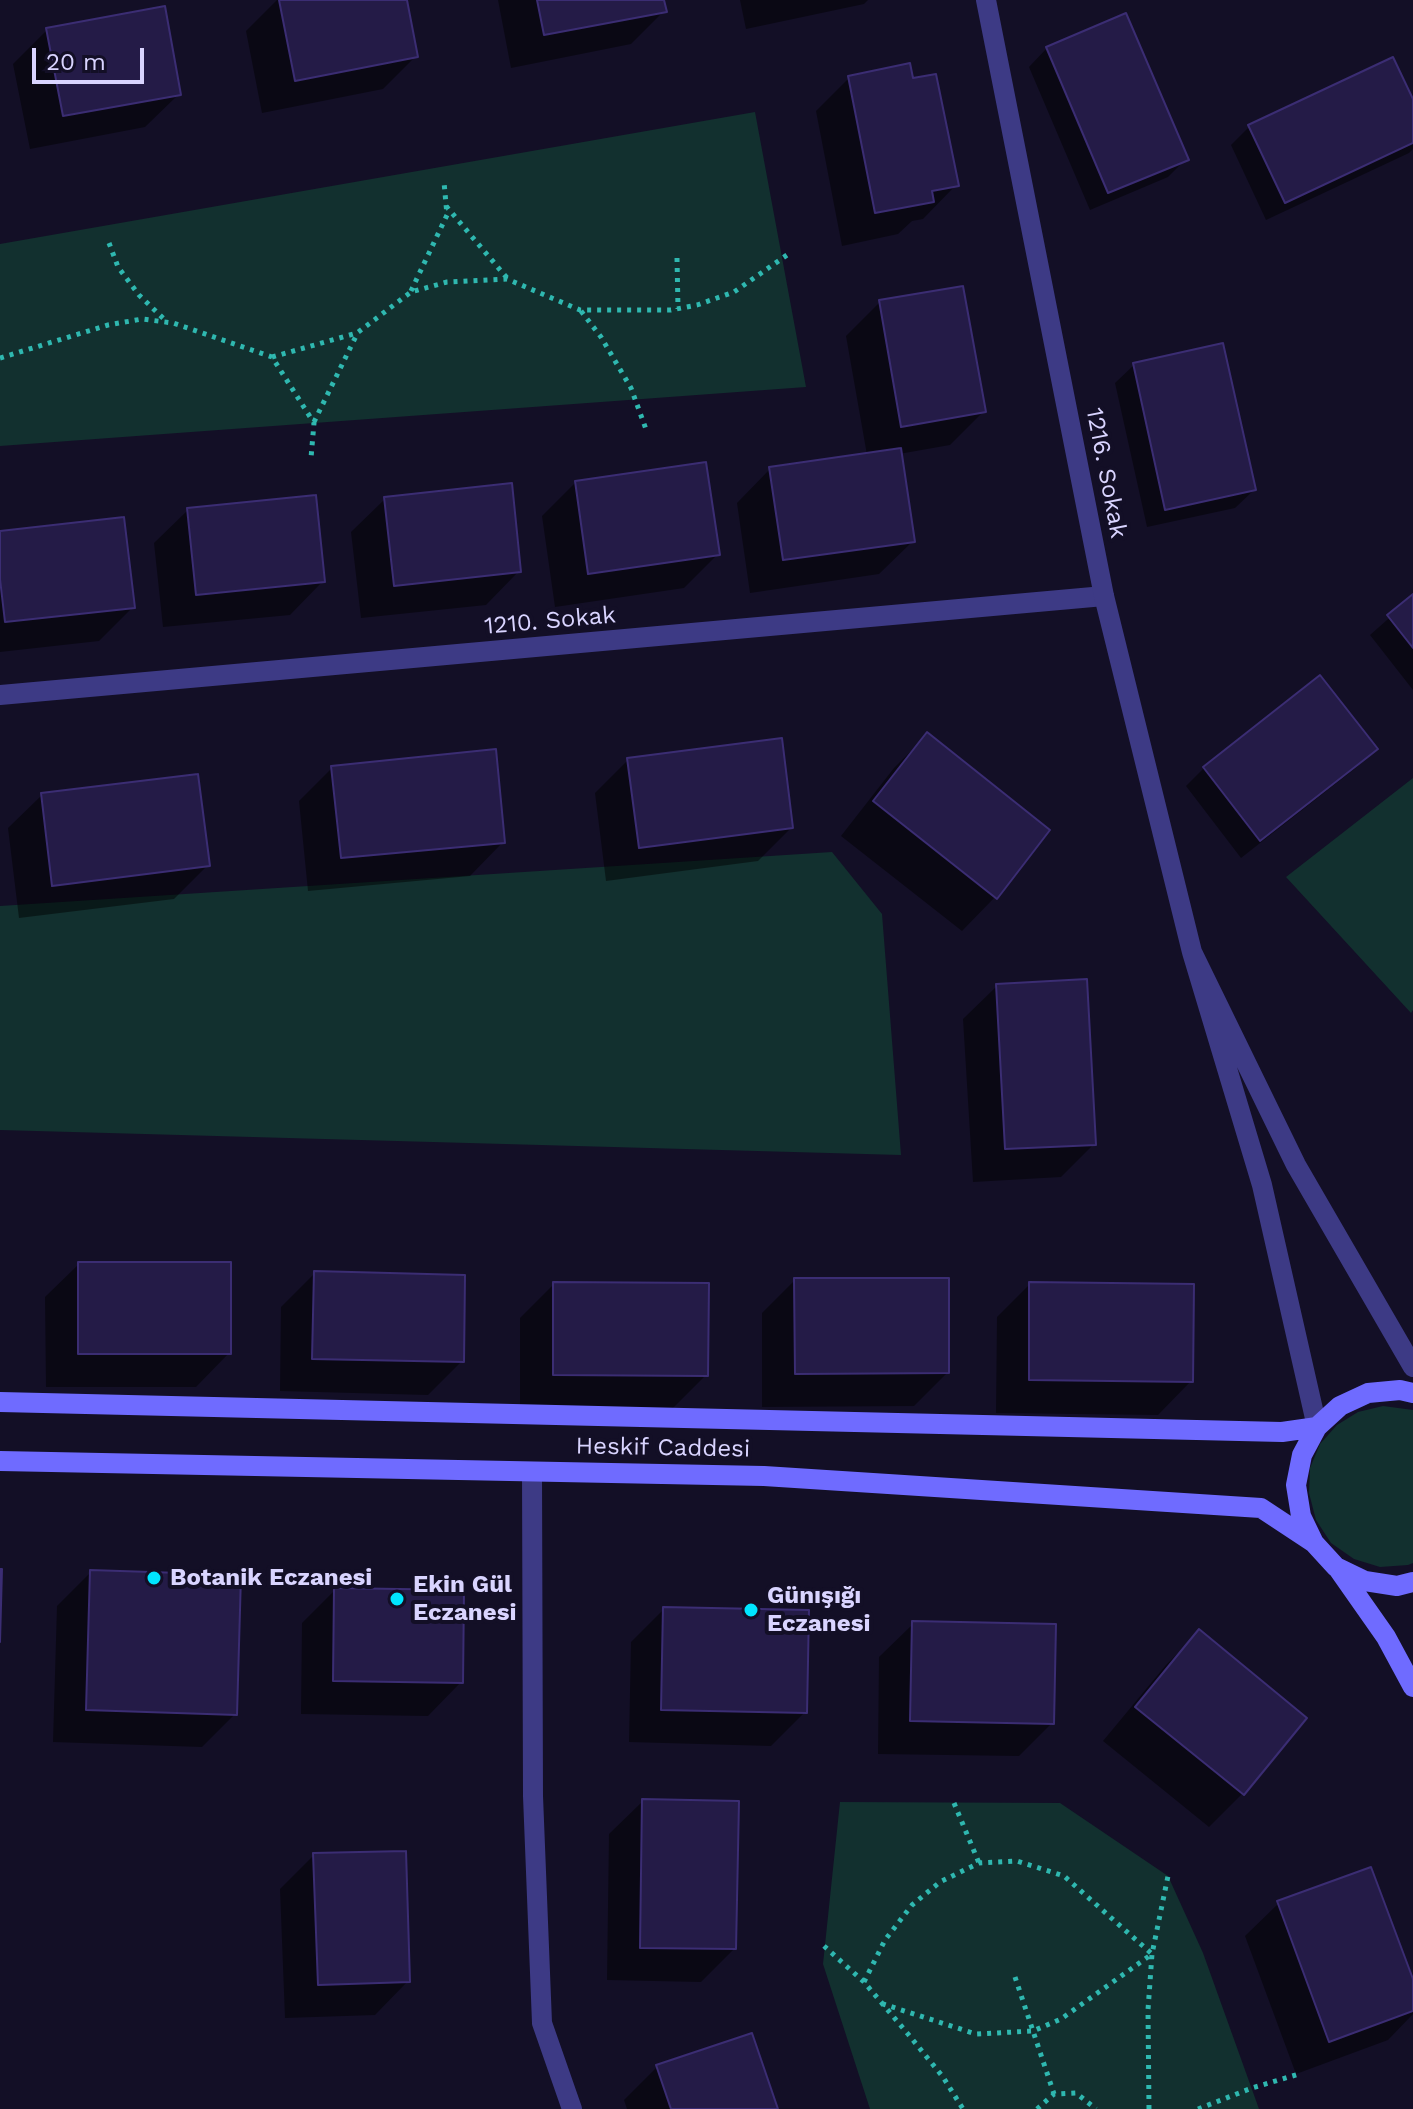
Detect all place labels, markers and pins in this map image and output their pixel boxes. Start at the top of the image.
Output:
place label: Botanik Eczanesi [170,1564,372,1592]
marker: Botanik Eczanesi [145,1569,163,1587]
place label: Ekin Gül Eczanesi [413,1571,516,1627]
place label: Günışığı Eczanesi [767,1582,870,1638]
marker: Ekin Gül Eczanesi [388,1590,406,1608]
marker: Günışığı Eczanesi [742,1601,760,1619]

